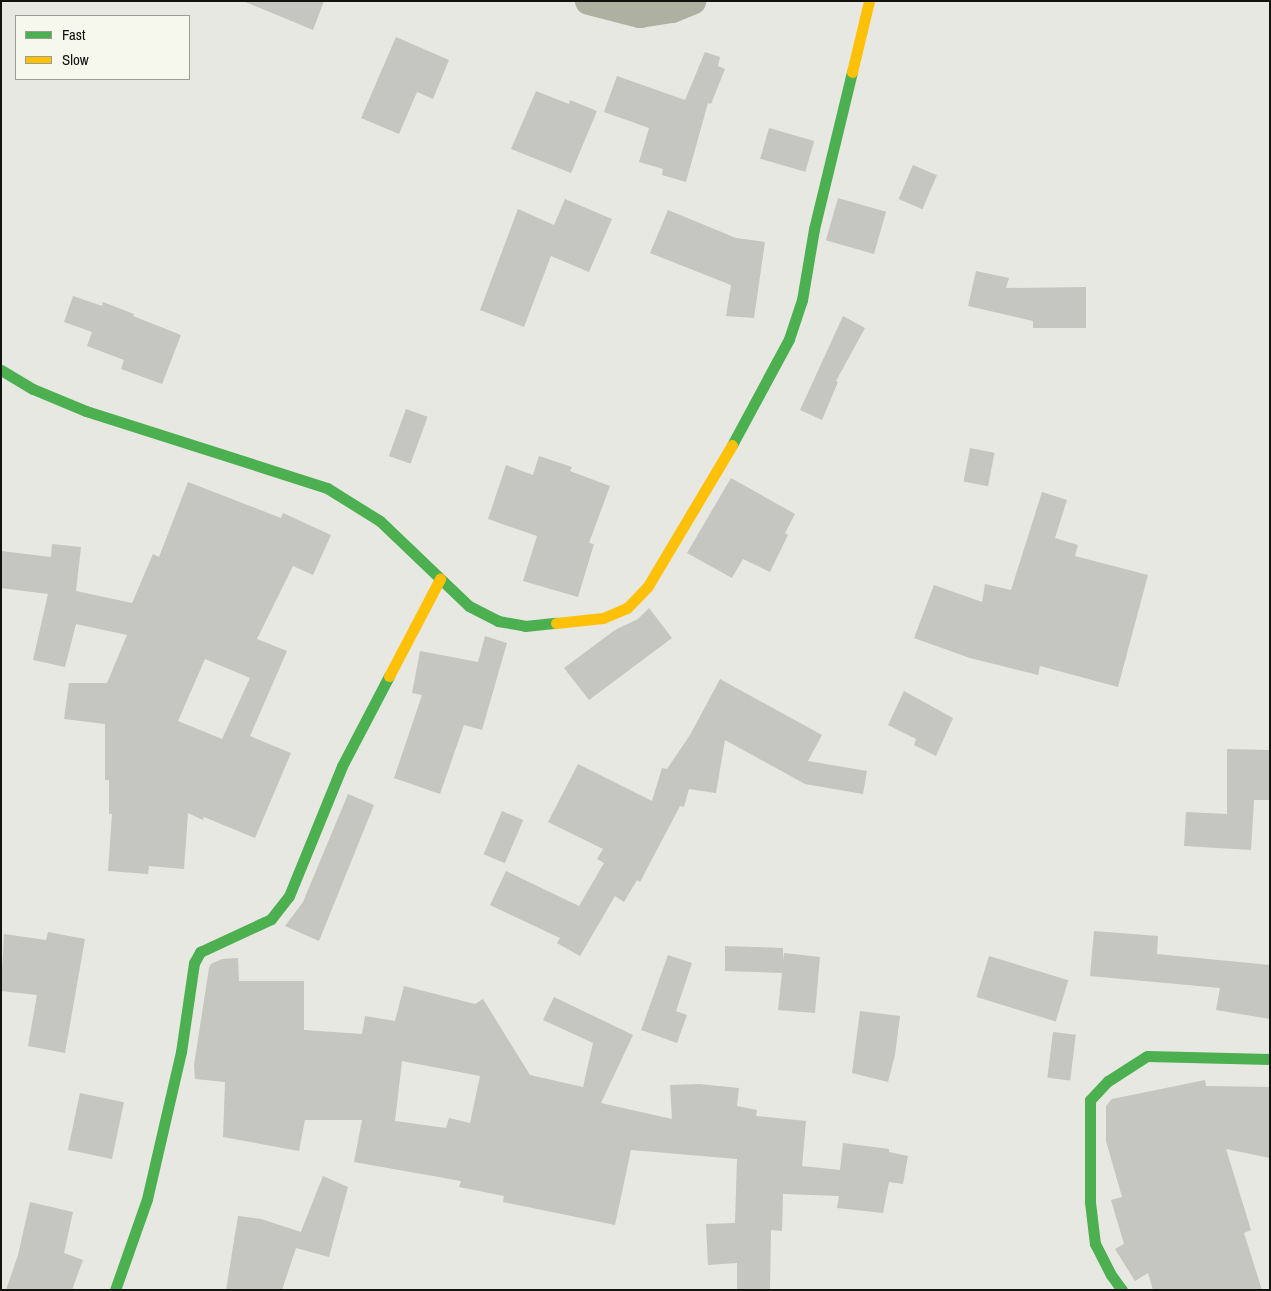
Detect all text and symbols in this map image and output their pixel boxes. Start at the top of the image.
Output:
legend [15,15,190,80]
text: Fast [62,24,85,45]
text: Slow [62,49,89,70]

